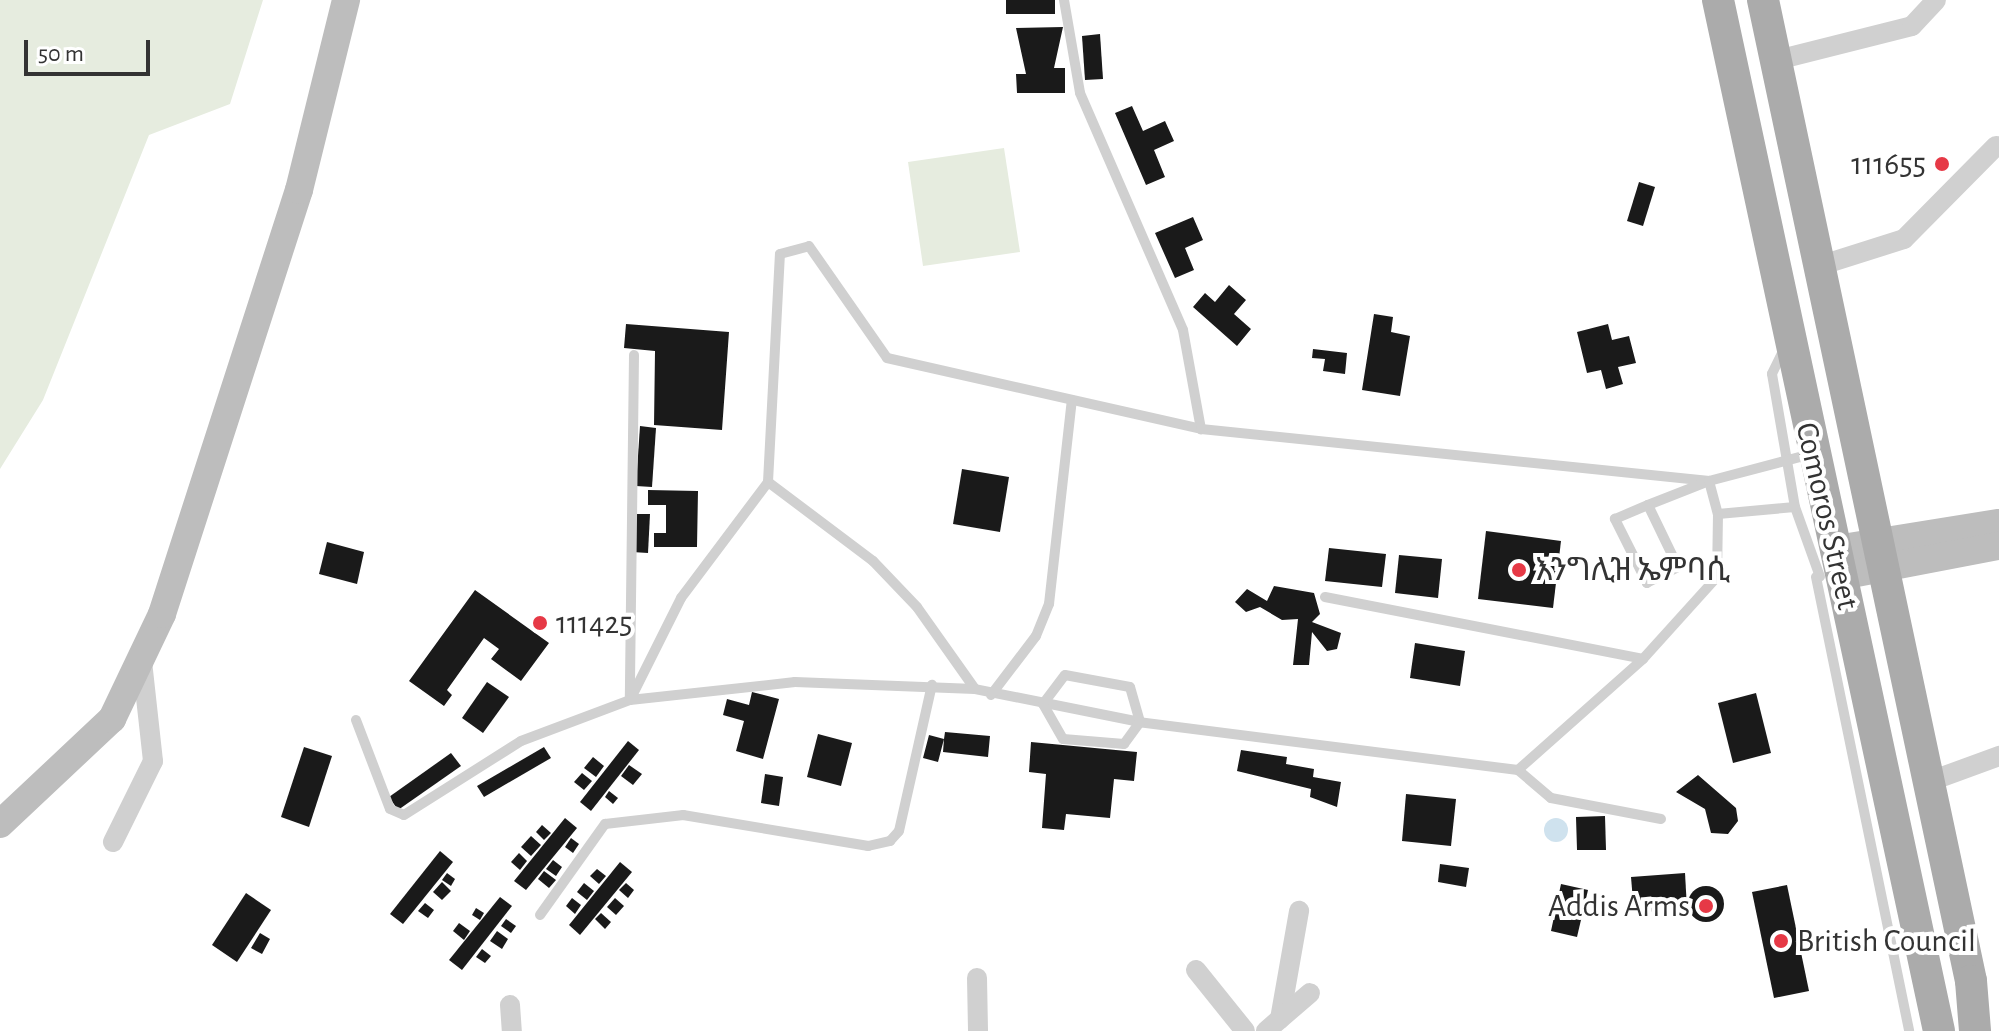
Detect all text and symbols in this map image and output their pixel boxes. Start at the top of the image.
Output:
scale bar [28,24,154,74]
text: 50 m [38,42,84,66]
place label: 111655 [1851,145,1926,183]
marker: 111655 [1933,155,1951,173]
street label: Comoros Street [1787,419,1867,613]
place label: እንግሊዝ ኤምባሲ [1535,551,1730,589]
marker: እንግሊዝ ኤምባሲ [1510,561,1528,579]
place label: 111425 [556,604,632,642]
marker: 111425 [531,614,549,632]
place label: Addis Arms [1548,887,1690,925]
marker: Addis Arms [1697,897,1715,915]
place label: British Council [1797,922,1976,960]
marker: British Council [1772,932,1790,950]

